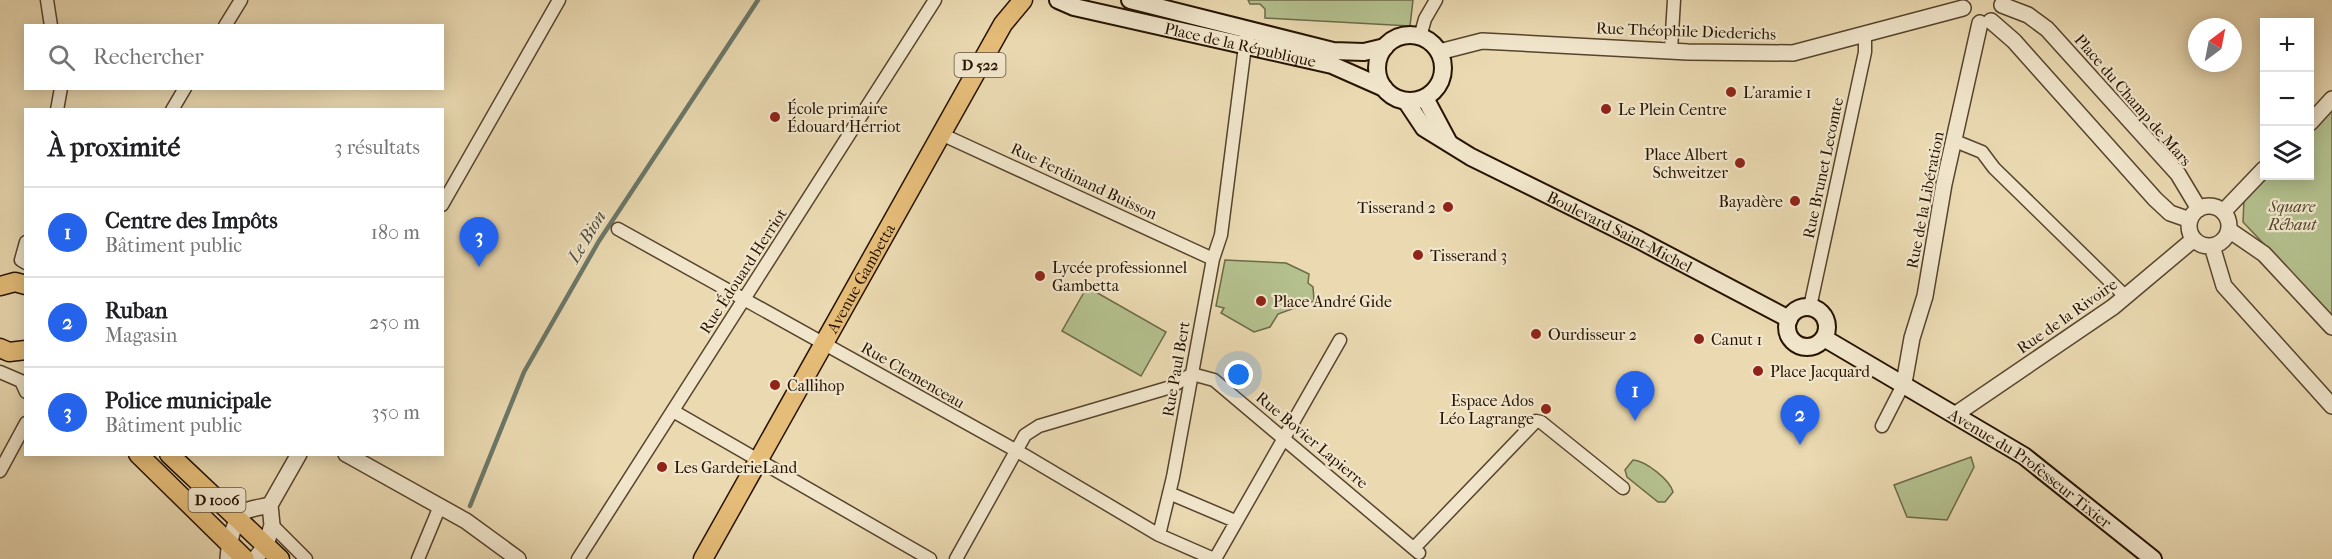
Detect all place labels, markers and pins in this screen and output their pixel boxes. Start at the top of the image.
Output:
place label: L'aramie 1 [1743,83,1811,102]
marker: L'aramie 1 [1724,85,1738,99]
place label: École primaire Édouard Herriot [787,98,901,136]
place label: Le Plein Centre [1618,100,1727,119]
marker: Le Plein Centre [1599,102,1613,116]
marker: École primaire Édouard Herriot [768,110,782,124]
place label: Place Albert Schweitzer [1645,145,1728,182]
marker: Place Albert Schweitzer [1733,156,1747,170]
place label: Bayadère [1718,192,1783,211]
marker: Bayadère [1788,194,1802,208]
place label: Tisserand 2 [1357,198,1436,217]
marker: Tisserand 2 [1441,200,1455,214]
pin: 3 [460,218,498,267]
place label: Tisserand 3 [1430,246,1507,265]
marker: Tisserand 3 [1411,248,1425,262]
place label: Lycée professionnel Gambetta [1052,258,1188,295]
marker: Lycée professionnel Gambetta [1033,269,1047,283]
place label: Place André Gide [1273,292,1392,311]
marker: Place André Gide [1254,294,1268,308]
place label: Ourdisseur 2 [1548,325,1637,344]
marker: Ourdisseur 2 [1529,327,1543,341]
place label: Canut 1 [1711,330,1762,349]
marker: Canut 1 [1692,332,1706,346]
place label: Place Jacquard [1770,362,1870,381]
marker: Place Jacquard [1751,364,1765,378]
pin: 1 [1616,372,1654,421]
place label: Callihop [787,376,845,395]
marker: Callihop [768,378,782,392]
place label: Espace Ados Léo Lagrange [1439,391,1534,428]
pin: 2 [1780,396,1820,445]
marker: Espace Ados Léo Lagrange [1539,402,1553,416]
place label: Les GarderieLand [674,458,797,477]
marker: Les GarderieLand [655,460,669,474]

